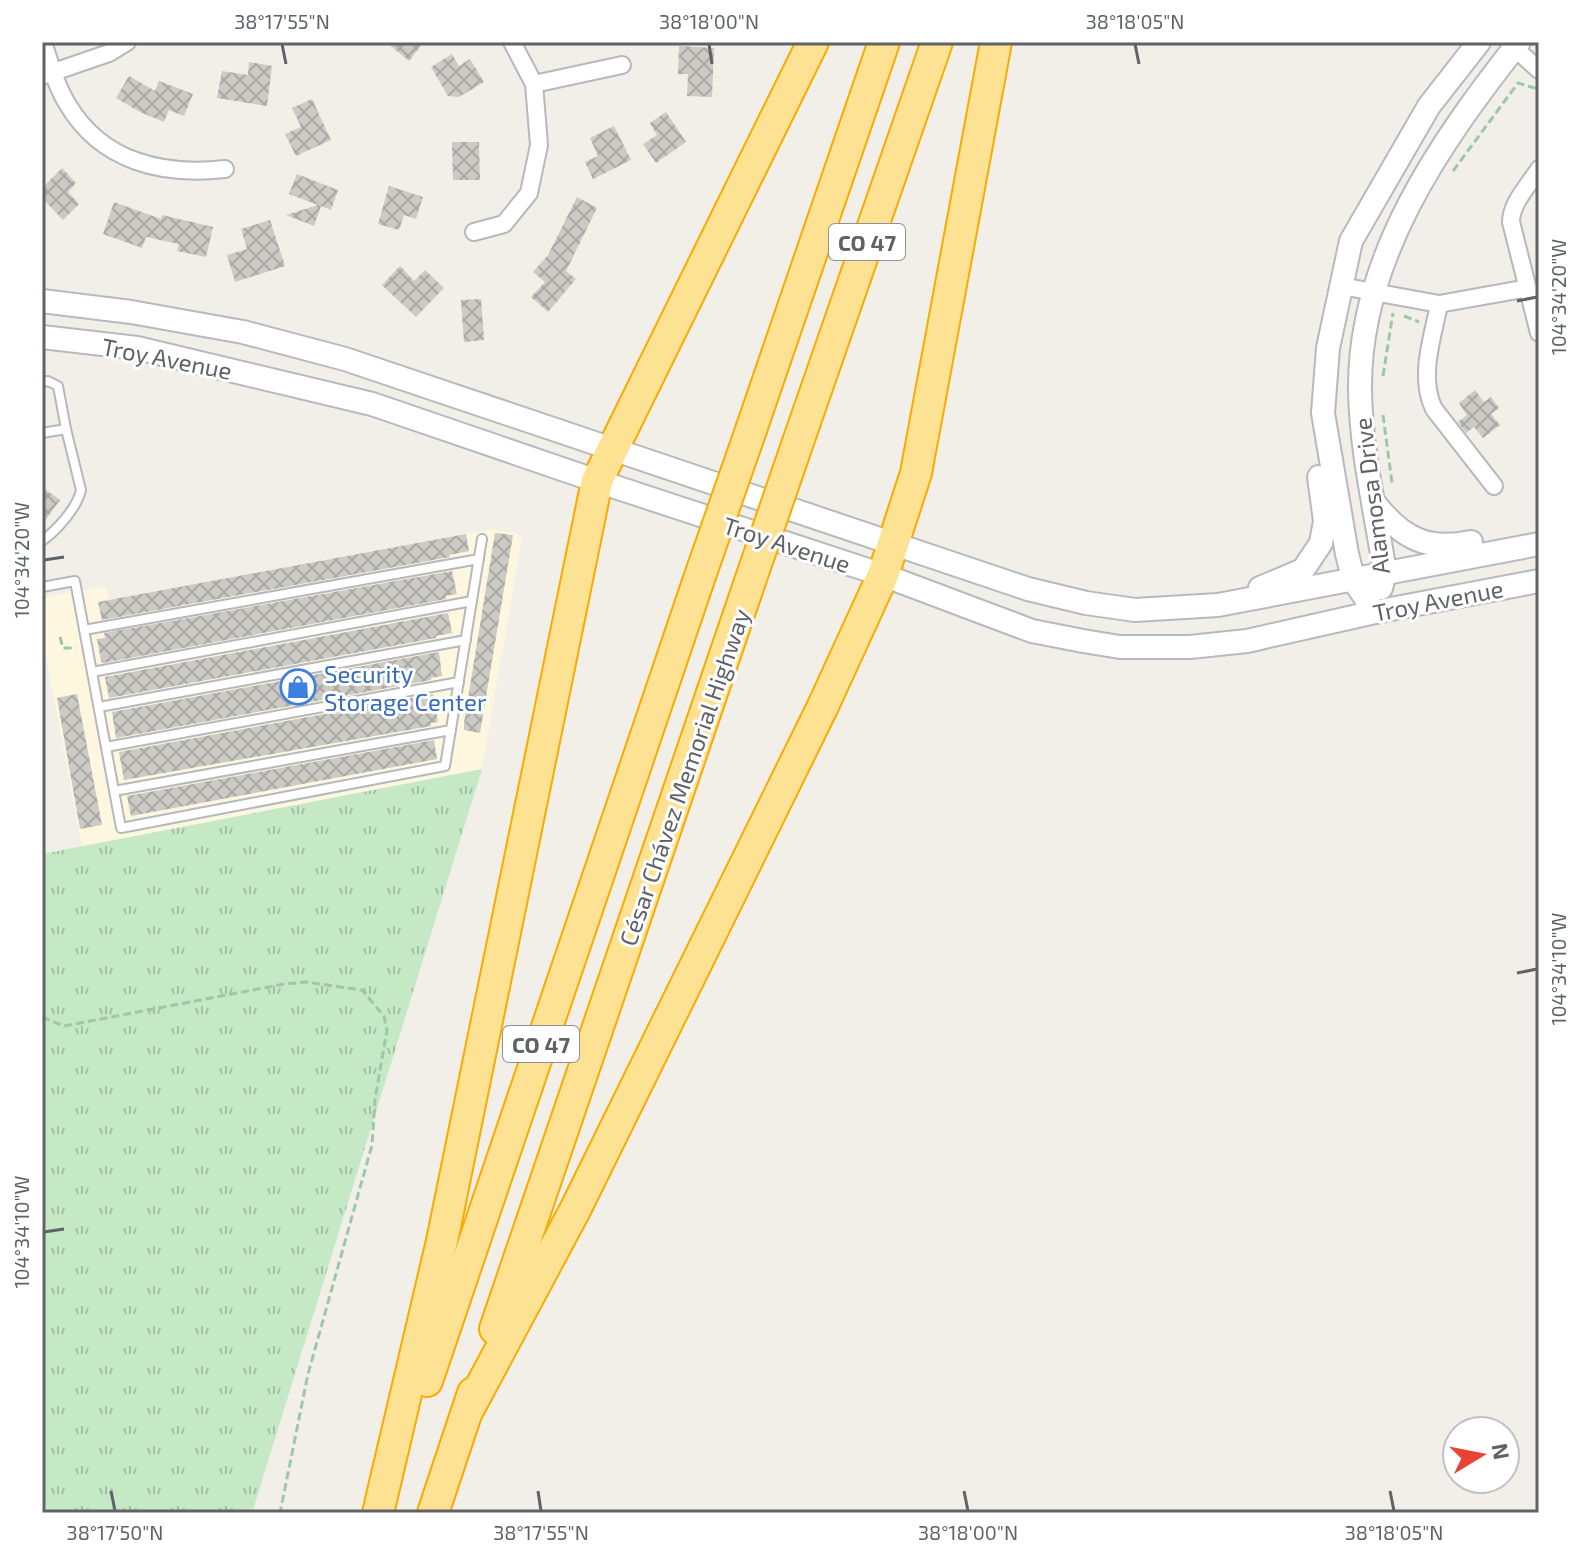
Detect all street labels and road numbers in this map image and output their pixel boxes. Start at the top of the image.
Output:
road number: CO 47 [829,224,905,260]
street label: Troy Avenue [99,331,235,385]
street label: Alamosa Drive [1347,416,1395,576]
street label: Troy Avenue [720,510,854,578]
street label: Troy Avenue [1370,573,1506,627]
street label: César Chávez Memorial Highway [613,604,755,949]
road number: CO 47 [503,1026,579,1062]

